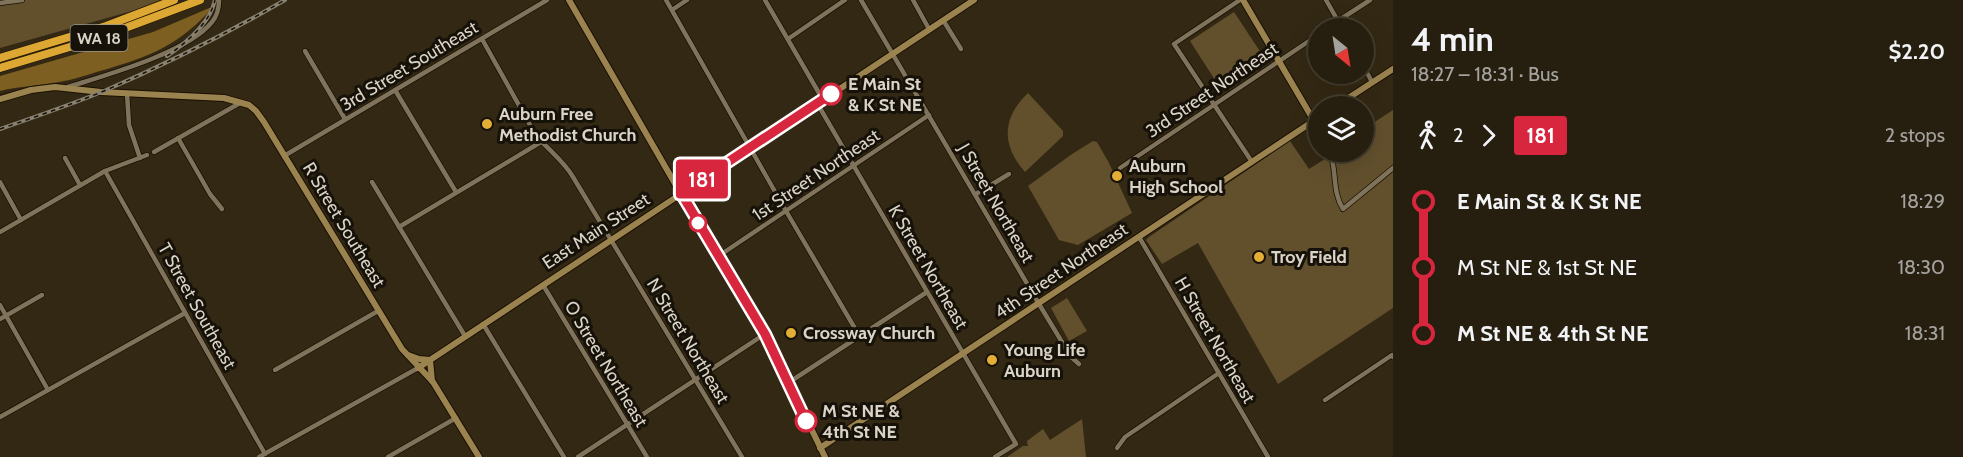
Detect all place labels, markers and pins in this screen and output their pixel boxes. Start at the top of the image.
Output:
place label: E Main St & K St NE [848,73,922,116]
marker: E Main St & K St NE [820,83,842,105]
place label: Auburn Free Methodist Church [499,103,637,146]
marker: Auburn Free Methodist Church [480,117,494,131]
place label: Auburn High School [1129,155,1223,198]
marker: Auburn High School [1110,169,1124,183]
unlabelled marker [689,214,707,232]
place label: Troy Field [1271,246,1347,268]
marker: Troy Field [1252,250,1266,264]
place label: Crossway Church [803,322,935,344]
marker: Crossway Church [784,326,798,340]
place label: Young Life Auburn [1003,339,1085,382]
marker: Young Life Auburn [985,353,999,367]
place label: M St NE & 4th St NE [822,400,901,443]
marker: M St NE & 4th St NE [795,410,817,432]

